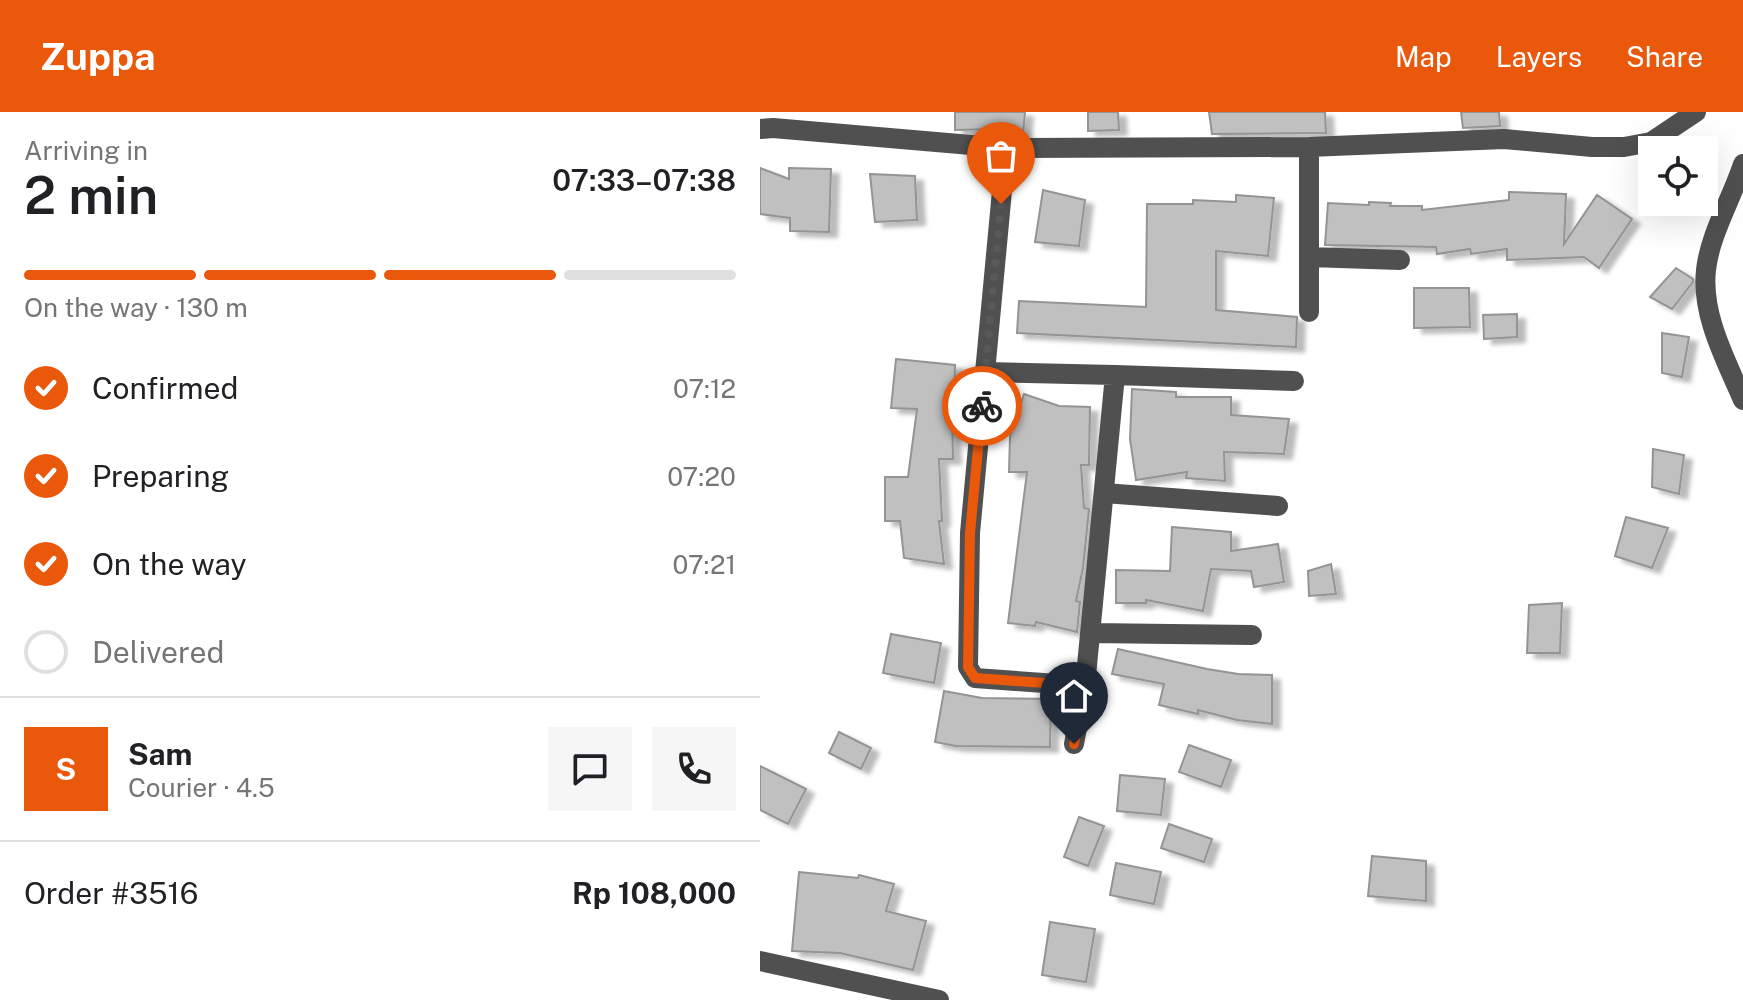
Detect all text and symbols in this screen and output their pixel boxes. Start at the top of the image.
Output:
text: Zuppa [40,34,155,79]
text: Map [1395,40,1452,73]
text: Layers [1496,40,1582,73]
text: Share [1626,40,1703,73]
pin [967,122,1035,204]
icon: bag [979,134,1023,178]
text: Arriving in [24,135,148,166]
map controls [1638,136,1718,216]
button: locate [1638,136,1718,216]
text: 07:33–07:38 [552,162,736,198]
text: 2 min [24,165,158,226]
text: On the way · 130 m [24,292,248,323]
icon: check [24,366,68,410]
courier [942,366,1022,446]
text: Confirmed [92,370,238,406]
text: 07:12 [673,373,736,404]
icon: bike [960,384,1004,428]
icon: check [24,454,68,498]
text: Preparing [92,458,229,494]
text: 07:20 [667,461,736,492]
icon: check [24,542,68,586]
text: On the way [92,546,246,582]
text: 07:21 [672,549,736,580]
text: Delivered [92,634,224,670]
pin [1040,662,1108,744]
icon: home [1052,674,1096,718]
button: chat [548,727,632,811]
button: phone [652,727,736,811]
text: Sam [128,736,192,772]
text: S [56,751,76,787]
text: Courier · 4.5 [128,772,275,803]
text: Order #3516 [24,875,198,911]
text: Rp 108,000 [572,875,736,911]

